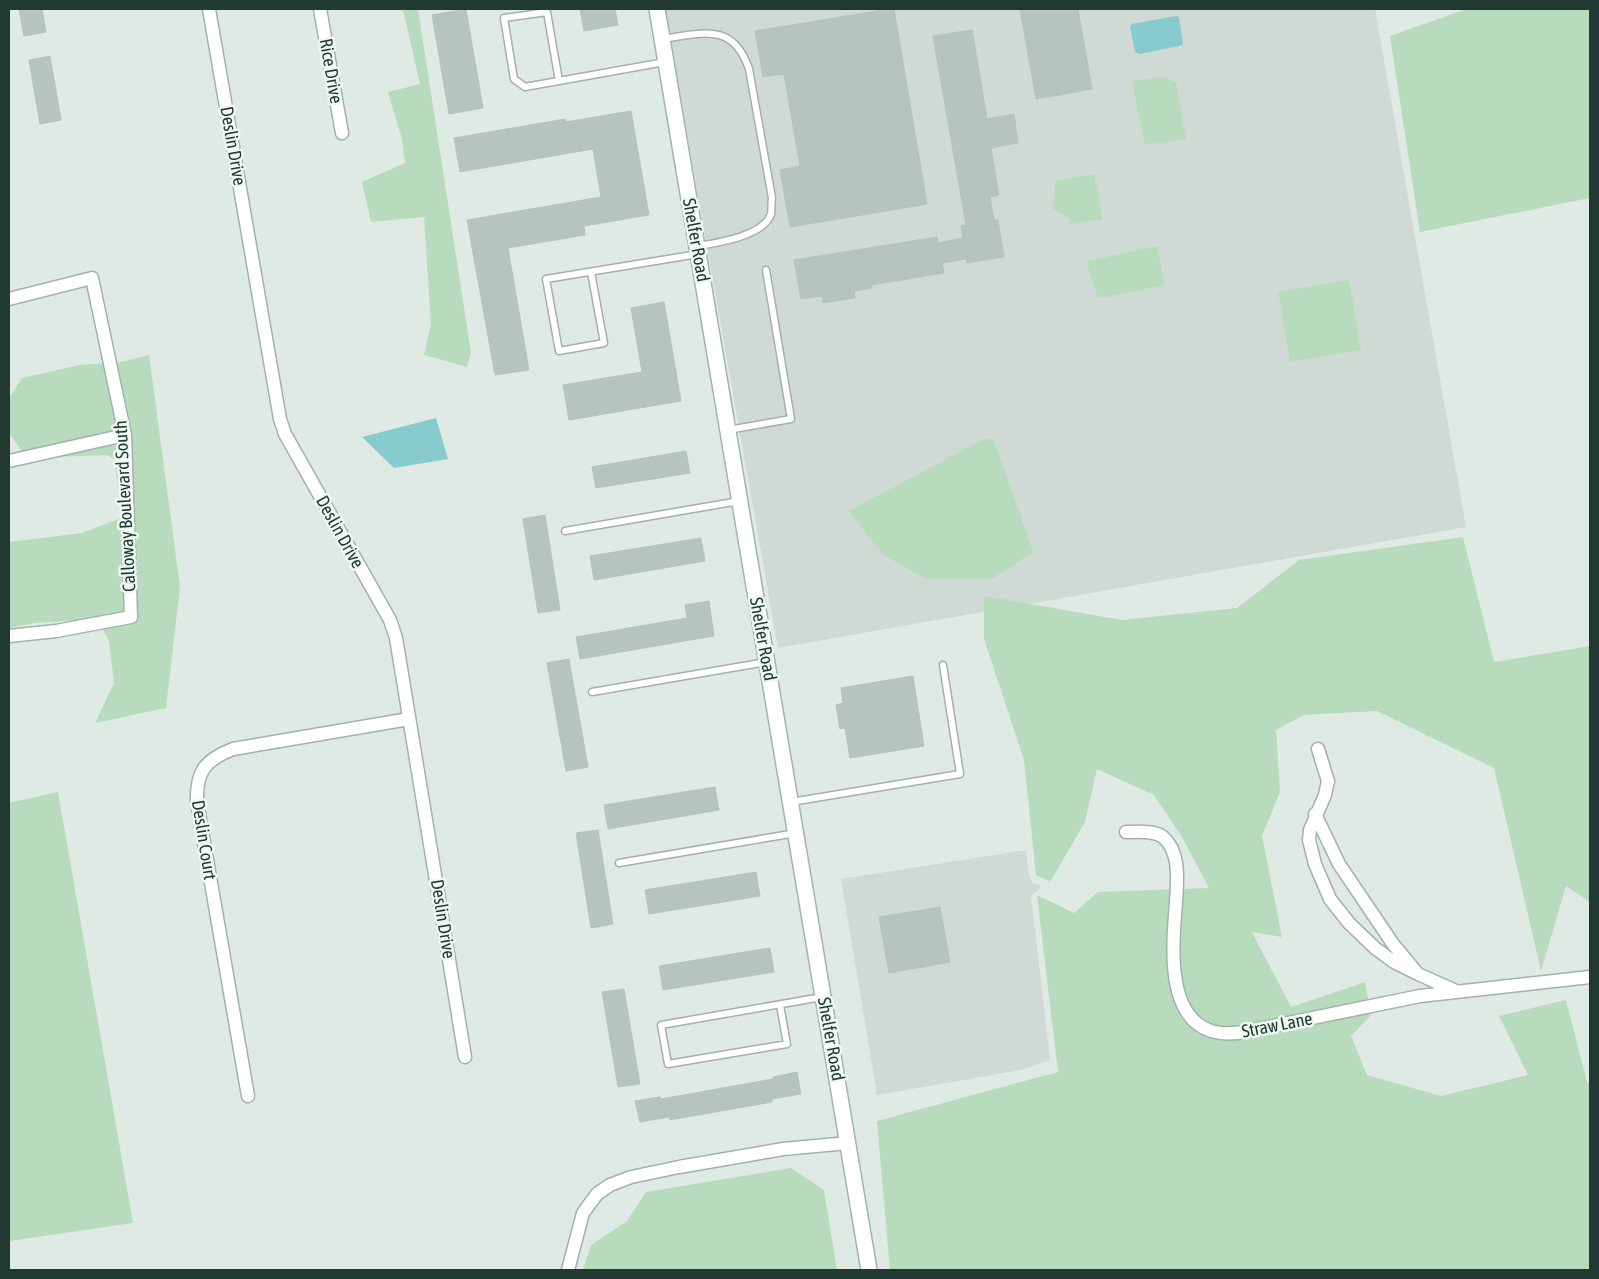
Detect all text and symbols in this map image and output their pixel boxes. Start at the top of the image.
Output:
street label: Rice Drive [315,37,348,105]
street label: Deslin Drive [216,105,251,187]
street label: Shelfer Road [679,196,714,283]
street label: Calloway Boulevard South [110,420,139,592]
street label: Deslin Drive [312,492,369,572]
street label: Shelfer Road [746,595,781,682]
street label: Deslin Court [188,799,221,881]
street label: Deslin Drive [427,878,460,960]
street label: Shelfer Road [814,995,849,1082]
street label: Straw Lane [1240,1007,1314,1042]

